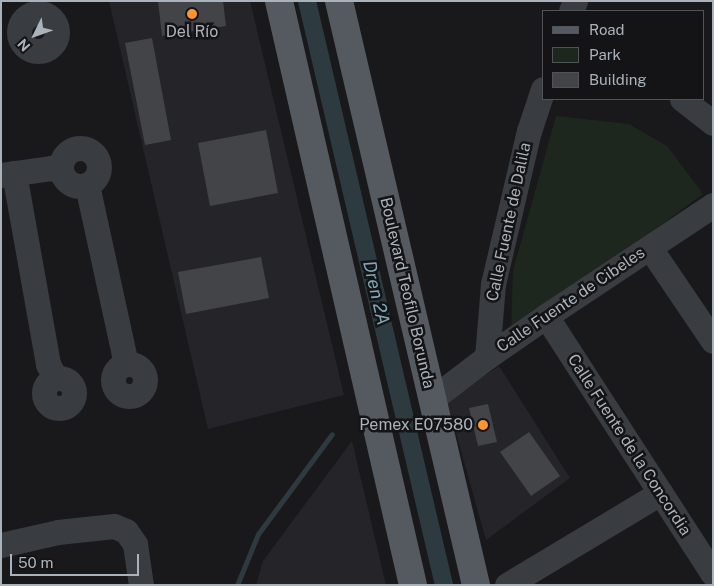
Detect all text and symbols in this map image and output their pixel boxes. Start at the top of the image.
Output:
marker: Del Río [186,8,198,20]
north arrow [10,10,60,60]
legend [542,10,704,100]
text: Road [589,21,625,38]
place label: Del Río [166,22,218,42]
text: N [14,36,33,54]
text: Park [589,46,621,63]
text: Building [589,71,647,88]
street label: Calle Fuente de Dalila [483,141,535,303]
street label: Boulevard Teofilo Borunda [376,195,438,391]
street label: Calle Fuente de Cibeles [493,243,649,357]
water label: Dren 2A [358,259,394,327]
street label: Calle Fuente de la Concordia [563,351,695,539]
place label: Pemex E07580 [359,415,473,435]
marker: Pemex E07580 [477,419,489,431]
scale bar [12,544,141,576]
text: 50 m [18,554,53,571]

